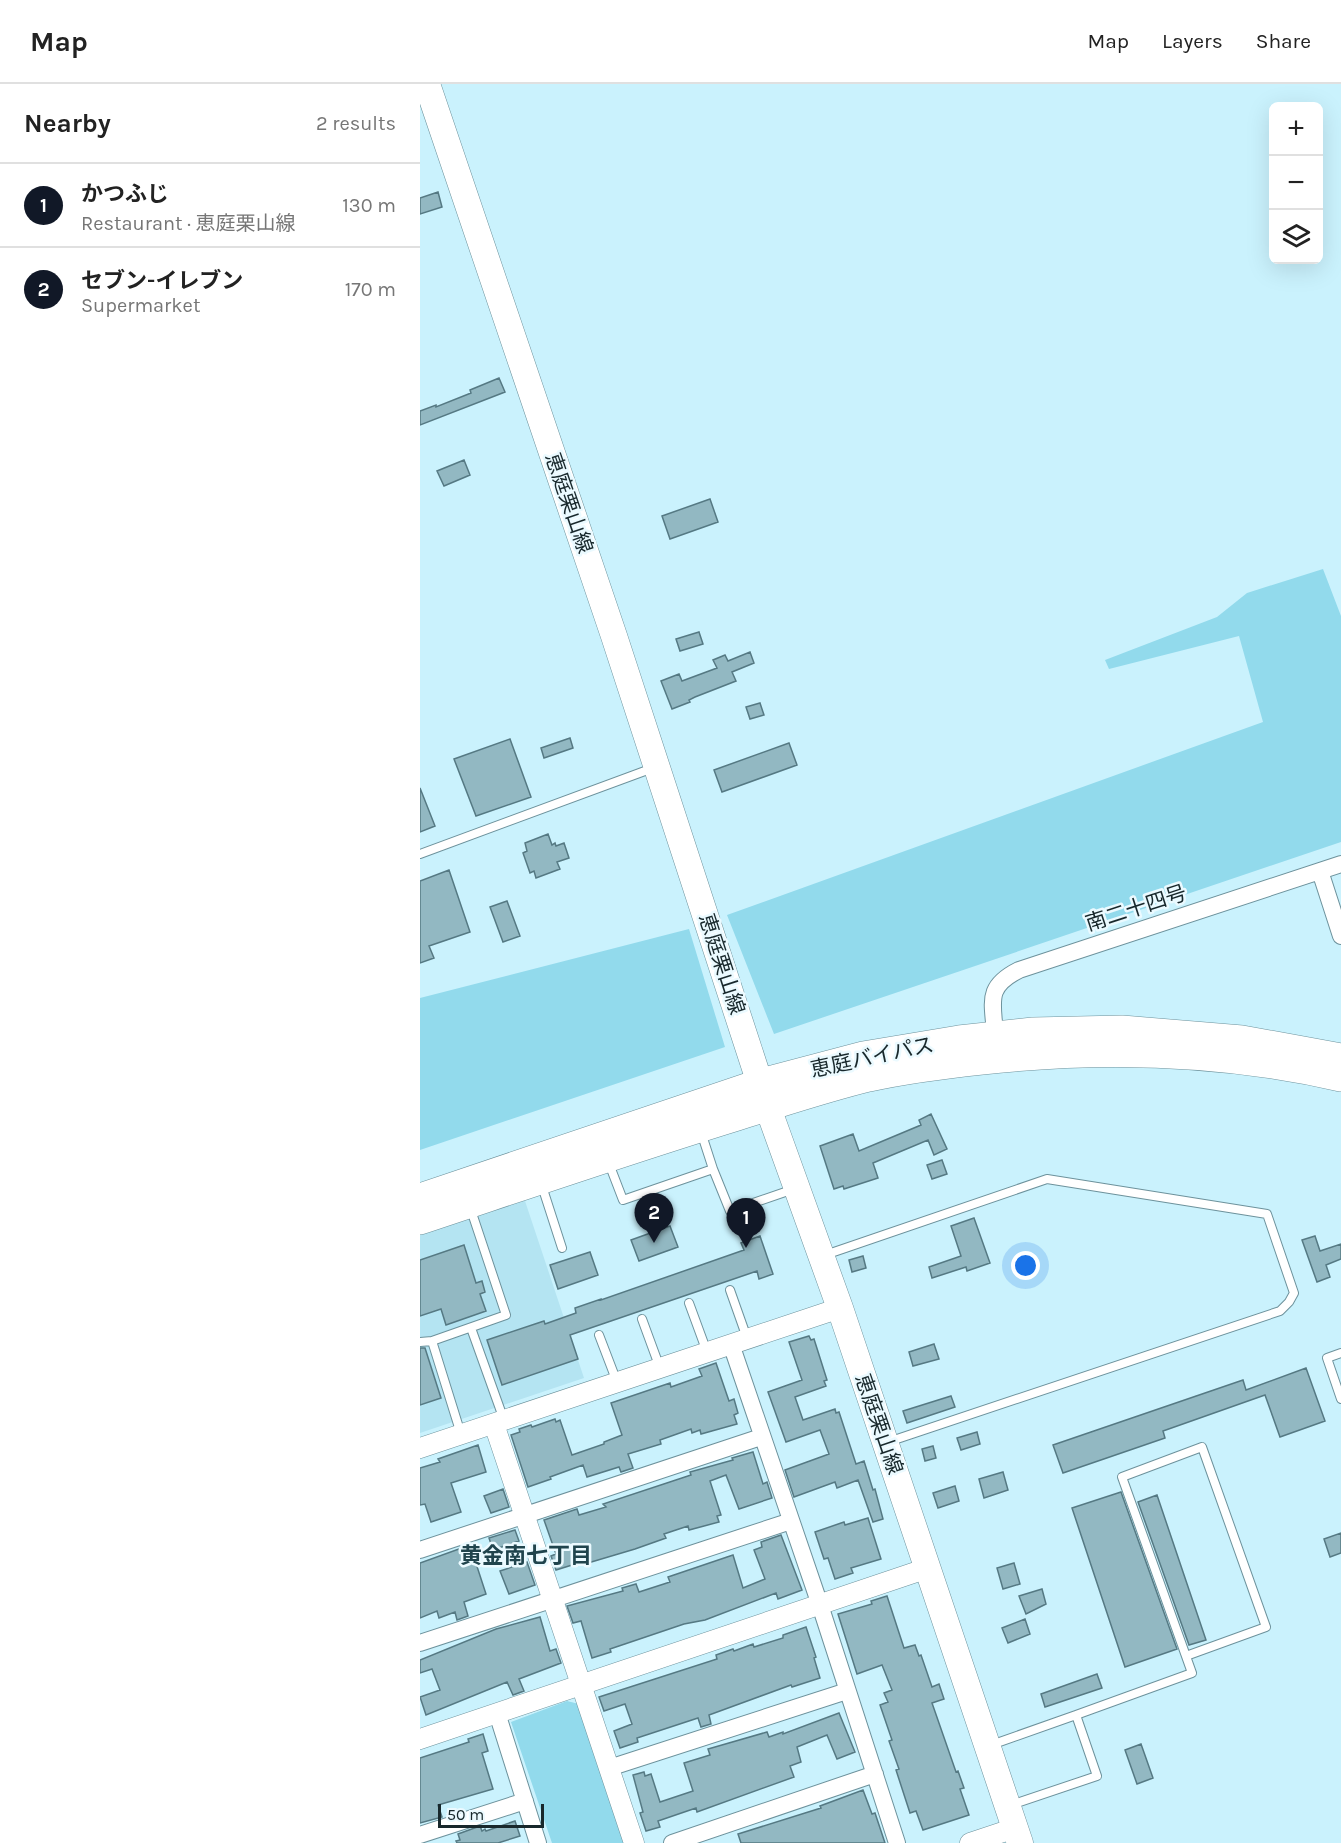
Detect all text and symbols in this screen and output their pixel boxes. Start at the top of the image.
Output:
text: Map [30,25,88,58]
text: Map [1087,29,1129,53]
text: Layers [1162,29,1223,53]
text: Share [1256,29,1311,53]
map controls [1269,102,1323,264]
button: + [1269,102,1323,156]
text: Nearby [24,108,111,139]
text: 2 results [316,112,396,135]
button: − [1269,156,1323,210]
text: かつふじ [81,181,169,207]
text: 1 [40,194,47,217]
text: 130 m [342,194,396,217]
button: layers [1269,210,1323,264]
text: Restaurant · 恵庭栗山線 [81,212,296,235]
text: セブン-イレブン [81,268,243,294]
text: 2 [37,278,50,301]
text: 170 m [345,278,396,301]
text: Supermarket [81,294,200,317]
street label: 恵庭栗山線 [541,449,597,557]
street label: 南二十四号 [1082,880,1190,936]
street label: 恵庭栗山線 [694,910,750,1018]
street label: 恵庭バイパス [808,1032,936,1082]
pin: 2 [634,1194,674,1243]
pin: 1 [726,1198,766,1248]
your location [1011,1251,1040,1280]
street label: 恵庭栗山線 [851,1370,907,1478]
district label: 黄金南七丁目 [460,1543,592,1569]
scale bar [438,1801,544,1828]
text: 50 m [447,1805,484,1824]

